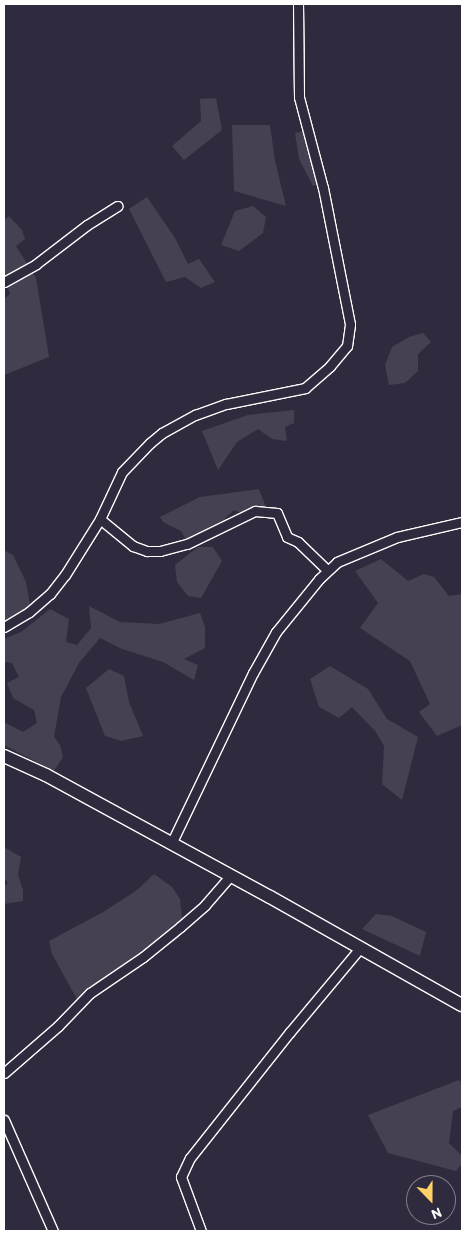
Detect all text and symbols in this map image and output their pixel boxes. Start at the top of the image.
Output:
north arrow [406,1175,456,1225]
text: N [429,1204,444,1223]

